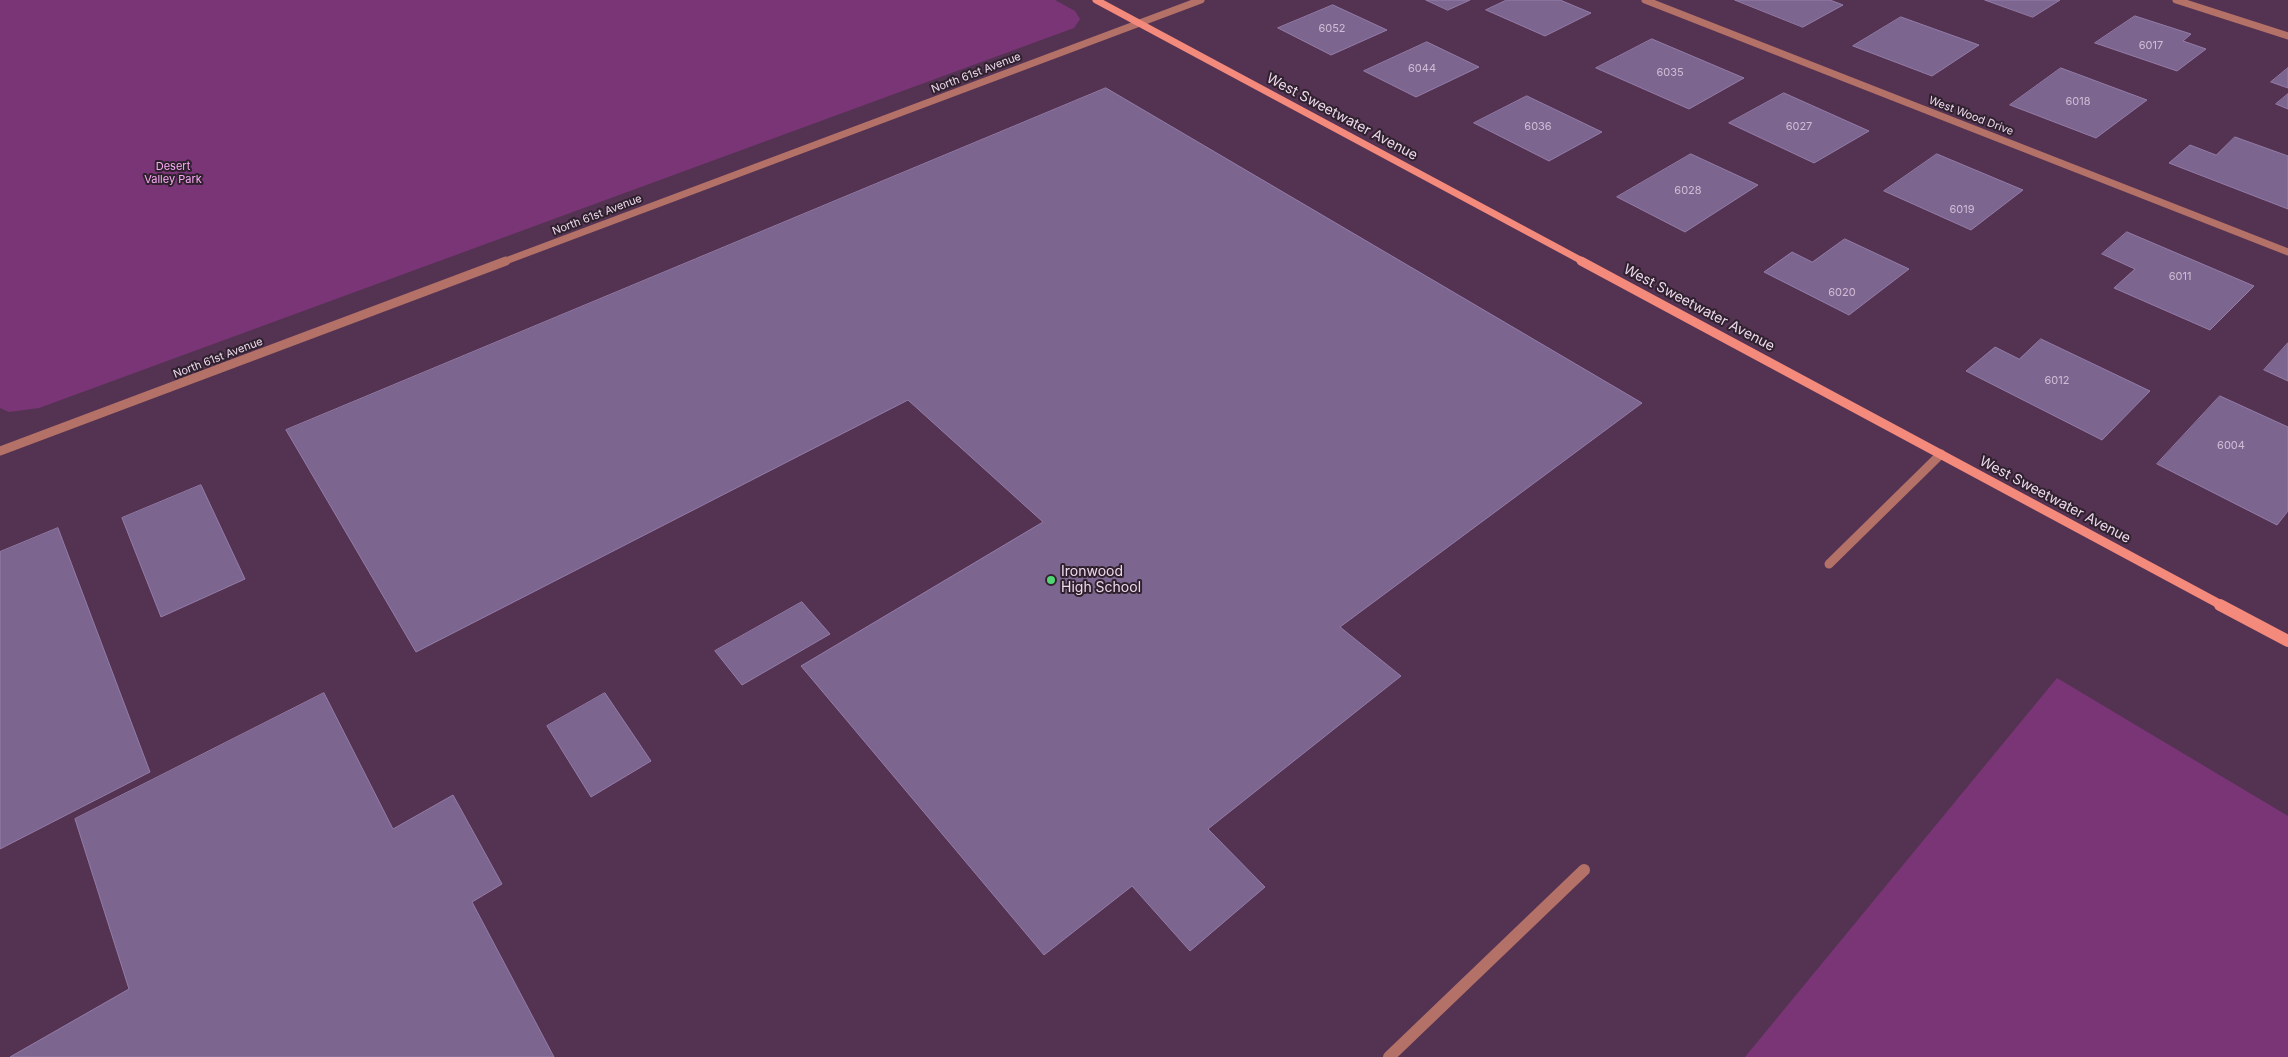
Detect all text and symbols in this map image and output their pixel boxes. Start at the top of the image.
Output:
house number: 6052 [1318,22,1346,36]
house number: 6017 [2139,39,2163,53]
street label: North 61st Avenue [929,50,1023,96]
house number: 6044 [1408,62,1436,76]
house number: 6035 [1656,66,1684,80]
street label: West Sweetwater Avenue [1264,70,1420,164]
street label: West Wood Drive [1927,94,2015,138]
house number: 6018 [2065,95,2091,109]
house number: 6036 [1524,120,1552,134]
house number: 6027 [1786,120,1812,134]
park label: Desert Valley Park [144,160,202,186]
house number: 6028 [1674,184,1702,198]
street label: North 61st Avenue [550,192,644,238]
house number: 6019 [1949,203,1975,217]
street label: West Sweetwater Avenue [1621,261,1777,355]
house number: 6011 [2169,270,2191,284]
house number: 6020 [1828,286,1856,300]
street label: North 61st Avenue [171,335,265,381]
house number: 6012 [2045,374,2069,388]
house number: 6004 [2217,439,2245,453]
street label: West Sweetwater Avenue [1977,453,2133,547]
place label: Ironwood High School [1061,564,1141,596]
marker: Ironwood High School [1045,574,1057,586]

